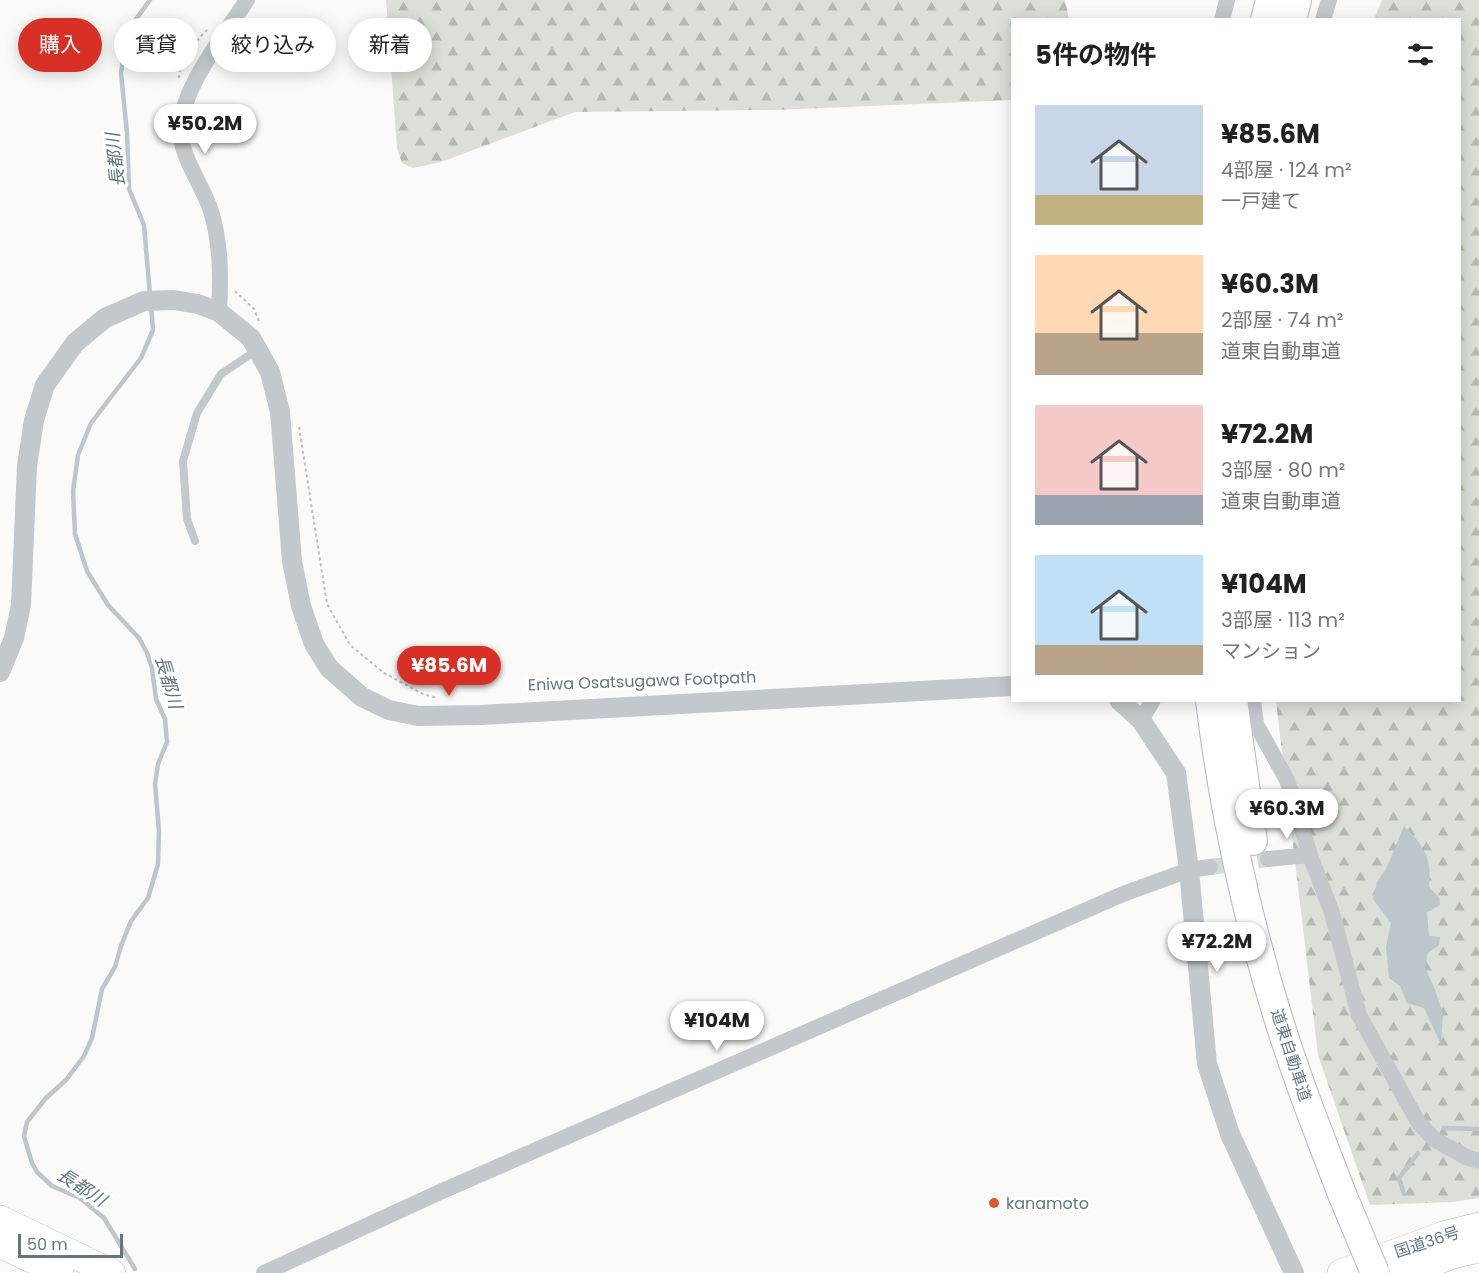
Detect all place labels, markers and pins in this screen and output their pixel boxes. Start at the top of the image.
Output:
pin: ¥50.2M [156,104,254,155]
pin: ¥85.6M [400,646,498,697]
pin: ¥60.3M [1238,789,1336,840]
pin: ¥72.2M [1168,922,1266,973]
pin: ¥104M [675,1001,759,1052]
place label: kanamoto [1006,1192,1089,1215]
marker: kanamoto [987,1196,1001,1210]

